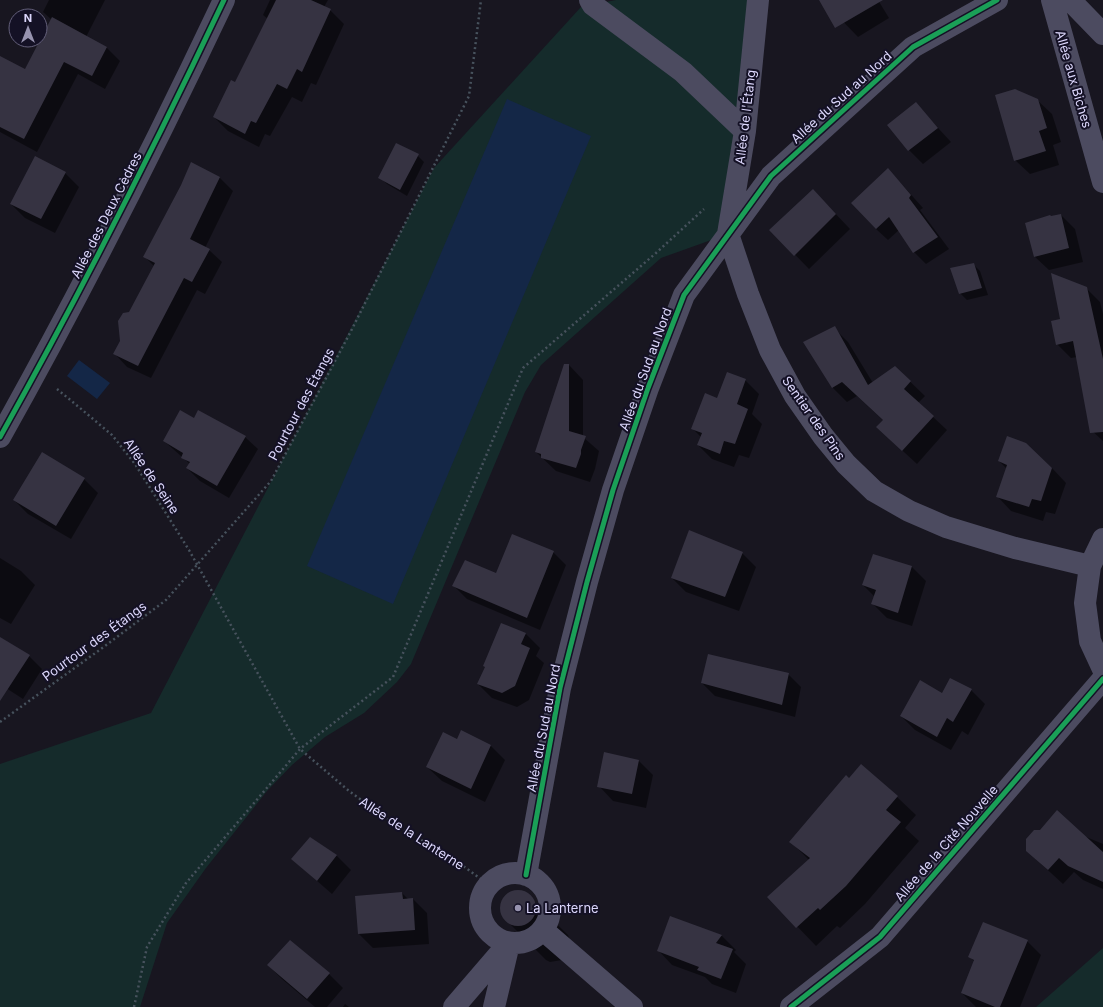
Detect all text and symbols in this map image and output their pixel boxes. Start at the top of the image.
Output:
north arrow [8,8,48,48]
text: N [24,11,32,25]
street label: Allée aux Biches [1052,28,1096,130]
street label: Allée du Sud au Nord [787,48,895,146]
street label: Allée de l'Étang [731,69,759,165]
street label: Allée des Deux Cèdres [67,149,145,281]
street label: Allée du Sud au Nord [615,305,675,433]
street label: Pourtour des Étangs [265,345,337,463]
street label: Sentier des Pins [779,373,849,463]
street label: Allée de Seine [121,435,183,517]
street label: Pourtour des Étangs [39,598,149,684]
street label: Allée du Sud au Nord [523,663,563,793]
street label: Allée de la Cité Nouvelle [891,781,1001,905]
street label: Allée de la Lanterne [357,793,467,873]
place label: La Lanterne [526,900,599,916]
marker: La Lanterne [513,903,523,913]

